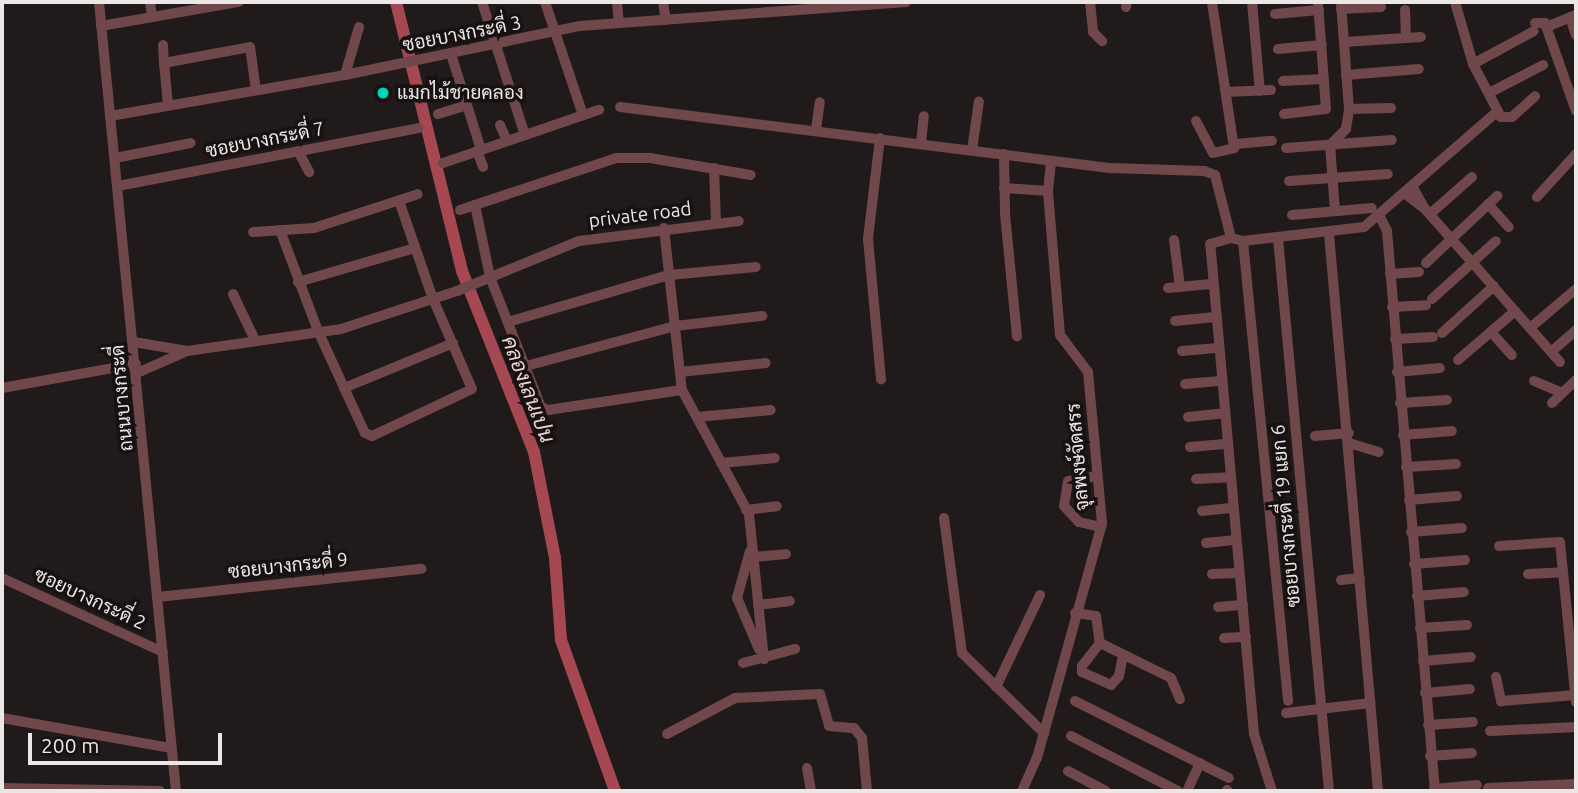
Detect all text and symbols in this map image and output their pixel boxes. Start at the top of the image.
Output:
street label: ซอยบางกระดี่ 3 [401,11,523,57]
place label: แมกไม้ชายคลอง [397,82,524,104]
marker: แมกไม้ชายคลอง [375,85,391,101]
street label: ซอยบางกระดี่ 7 [204,117,326,163]
street label: private road [587,197,693,233]
water label: คลองเลนเปน [497,332,561,446]
street label: ถนนบางกระดี่ [106,344,138,452]
street label: จุลพงษ์จัดสรร [1062,402,1094,512]
street label: ซอยบางกระดี่ 19 แยก 6 [1267,424,1305,608]
street label: ซอยบางกระดี่ 9 [227,548,349,584]
street label: ซอยบางกระดี่ 2 [31,563,149,635]
scale bar [32,720,226,764]
text: 200 m [41,733,99,757]

